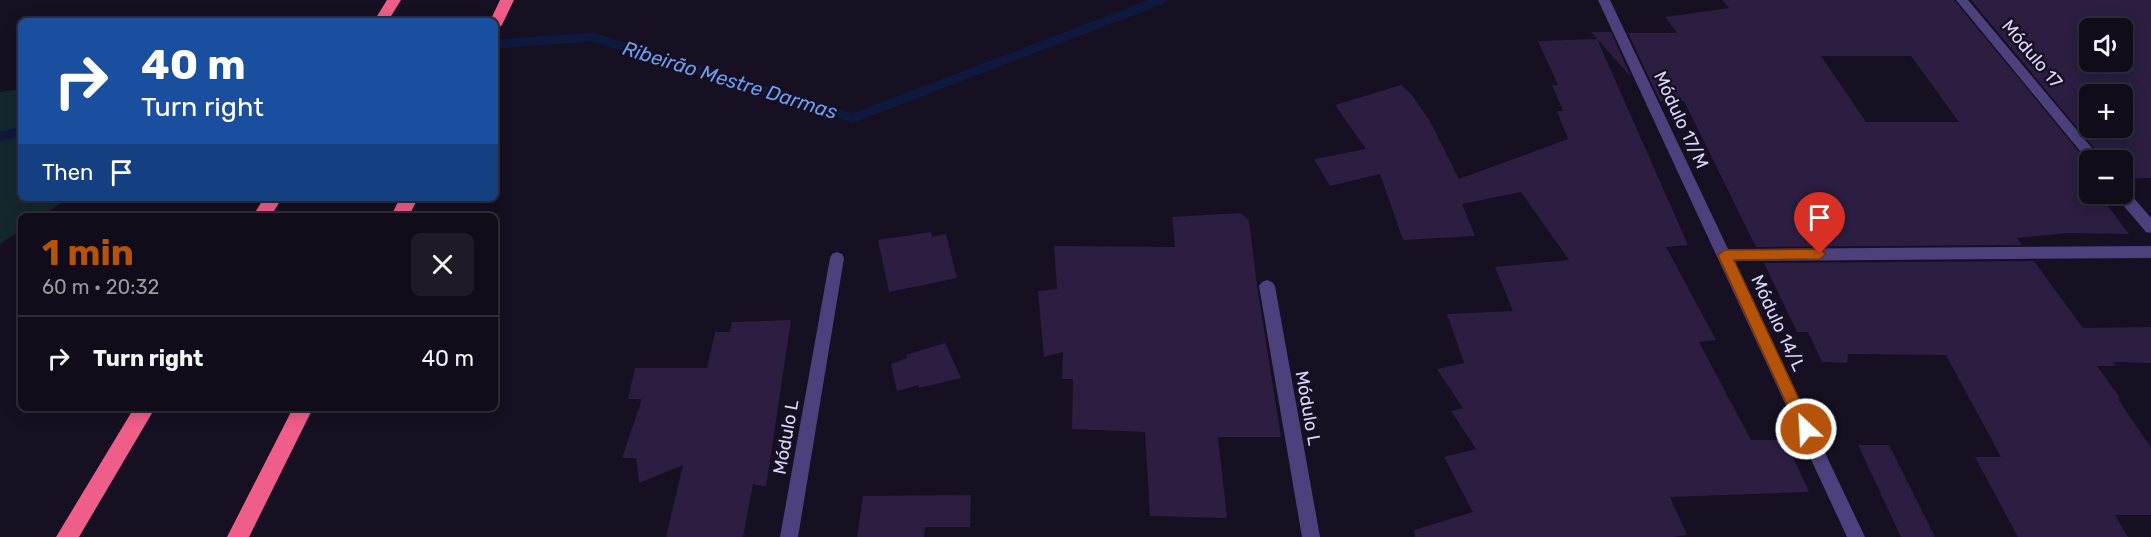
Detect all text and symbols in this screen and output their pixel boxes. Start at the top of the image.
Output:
street label: Módulo 17 [1997,15,2067,93]
map controls [2079,18,2133,204]
button: sound [2079,18,2133,72]
water label: Ribeirão Mestre Darmas [620,36,840,124]
text: 40 m [141,40,246,90]
icon: right [42,42,120,120]
street label: Módulo 17/M [1649,68,1713,172]
button: + [2079,84,2133,138]
text: Turn right [141,91,264,123]
button: − [2079,150,2133,204]
icon: arrive [105,156,138,189]
text: Then [42,159,93,186]
pin [1794,192,1845,254]
icon: arrive [1803,201,1836,234]
text: 1 min [42,231,134,274]
button: close [411,233,474,296]
street label: Módulo 14/L [1746,271,1810,375]
text: 60 m · 20:32 [42,275,159,299]
icon: right [42,342,75,375]
text: Turn right [93,345,203,372]
text: 40 m [421,345,474,372]
street label: Módulo L [1291,369,1325,447]
position arrow [1774,397,1838,461]
street label: Módulo L [769,398,803,476]

